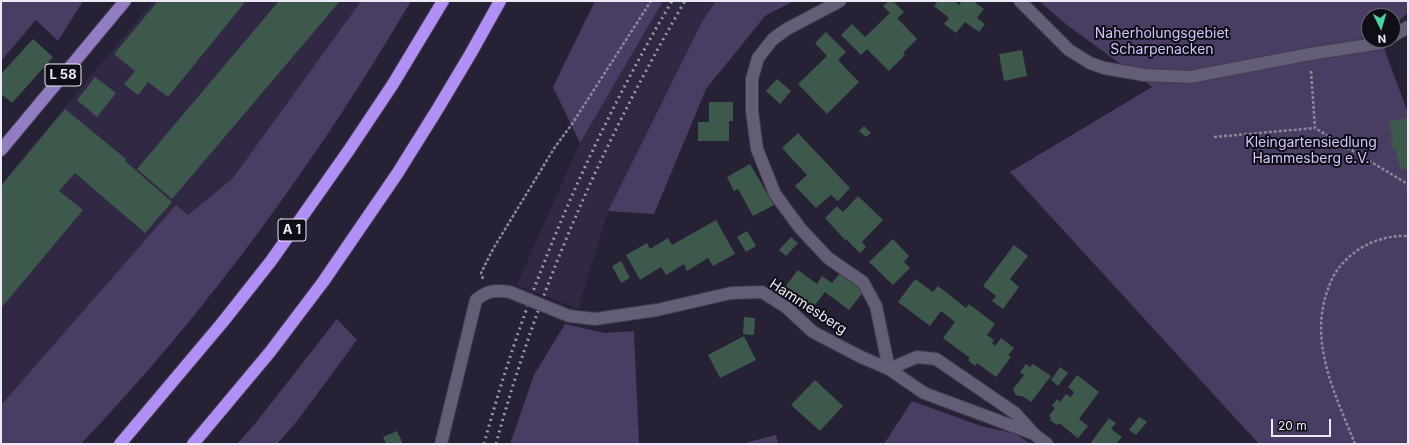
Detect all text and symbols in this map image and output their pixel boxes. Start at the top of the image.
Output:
north arrow [1361,8,1401,48]
park label: Naherholungsgebiet Scharpenacken [1095,26,1229,58]
text: N [1377,32,1387,46]
road number: L 58 [45,64,81,86]
park label: Kleingartensiedlung Hammesberg e.V. [1245,135,1377,168]
road number: A 1 [278,219,306,241]
street label: Hammesberg [766,276,850,338]
scale bar [1273,411,1333,437]
text: 20 m [1278,418,1307,433]

